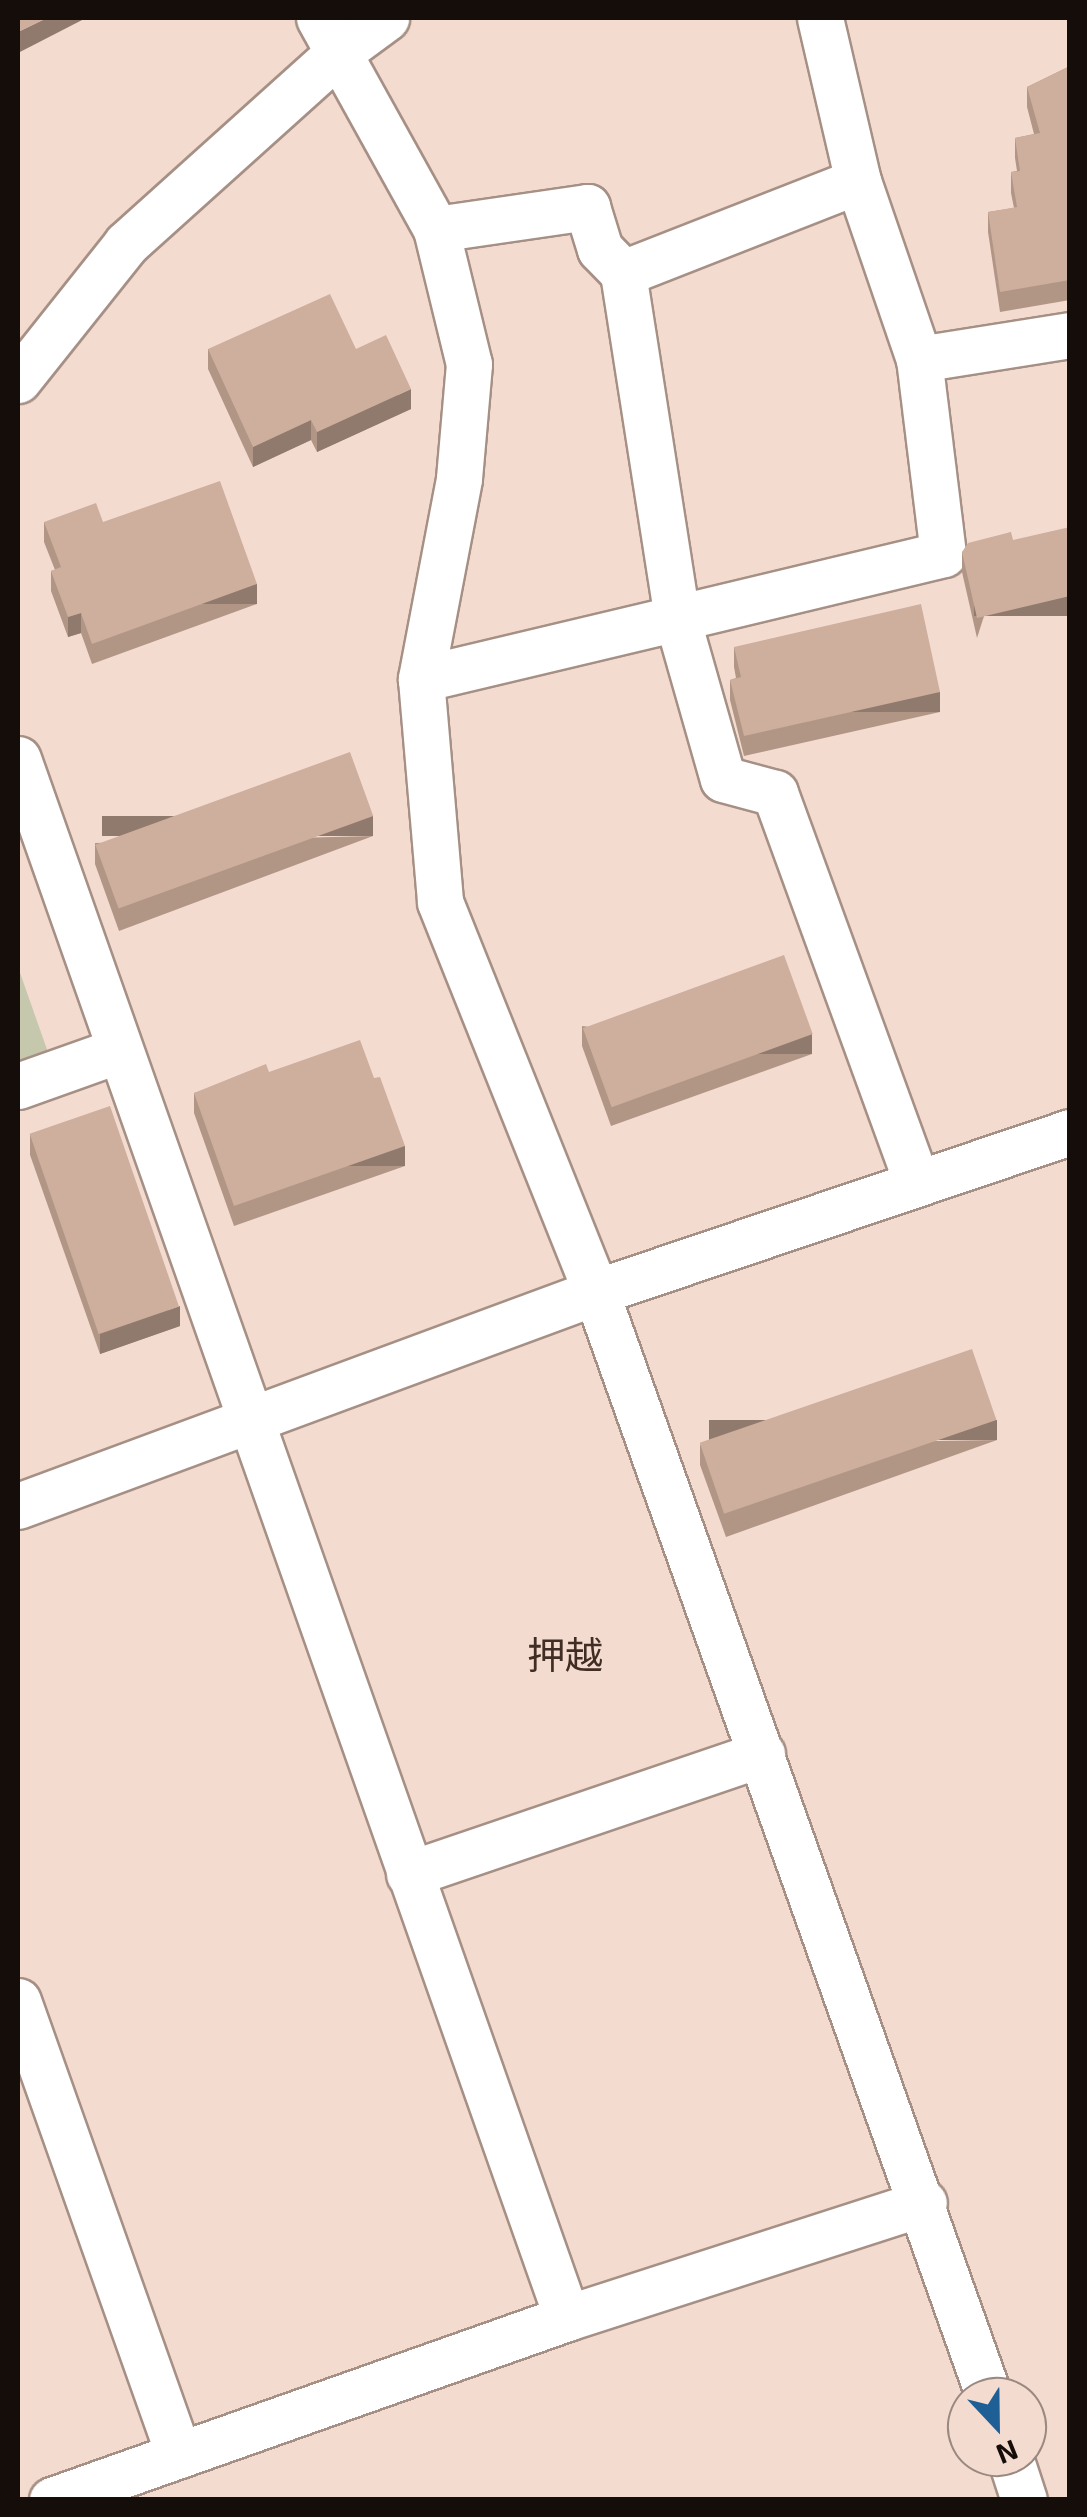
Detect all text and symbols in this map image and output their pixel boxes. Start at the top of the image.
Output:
district label: 押越 [527,1632,603,1678]
north arrow [947,2377,1047,2477]
text: N [992,2433,1023,2473]

